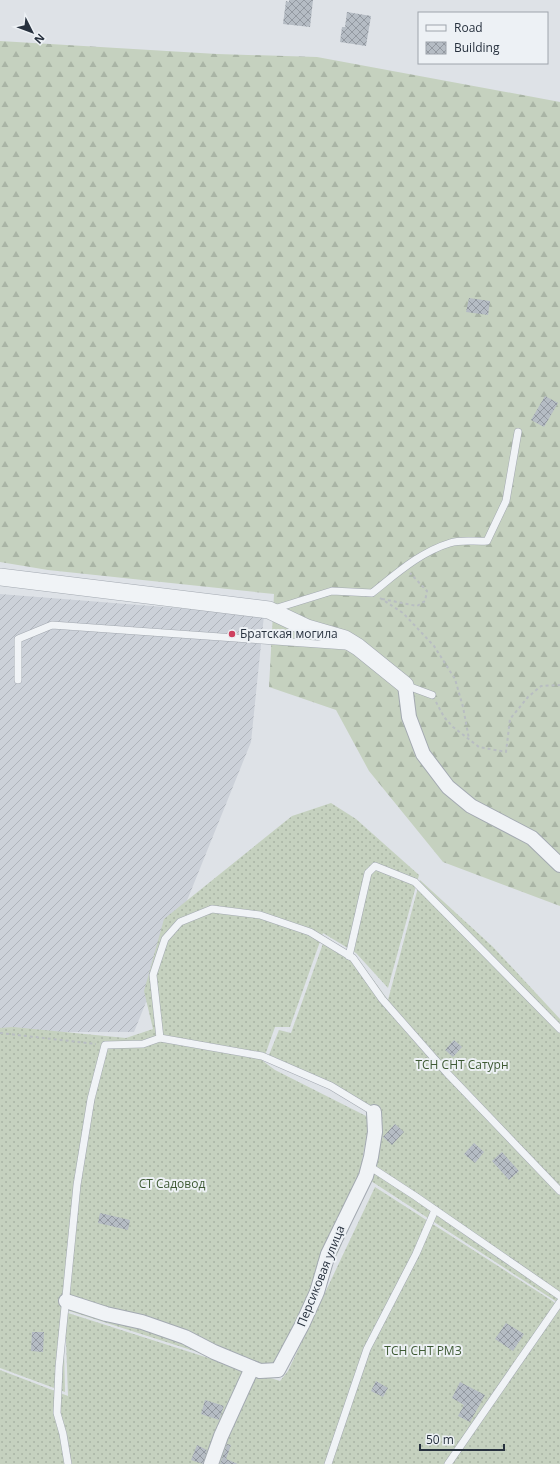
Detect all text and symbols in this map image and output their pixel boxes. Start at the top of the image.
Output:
north arrow [12,12,52,52]
legend [418,12,548,64]
text: Road [454,19,483,36]
text: N [31,31,48,47]
text: Building [454,39,500,56]
place label: Братская могила [240,625,338,642]
marker: Братская могила [227,629,237,639]
park label: ТСН СНТ Сатурн [415,1056,509,1073]
park label: СТ Садовод [139,1175,205,1192]
street label: Персиковая улица [292,1223,349,1329]
park label: ТСН СНТ РМЗ [384,1342,462,1359]
scale bar [420,1426,504,1452]
text: 50 m [426,1431,454,1448]

